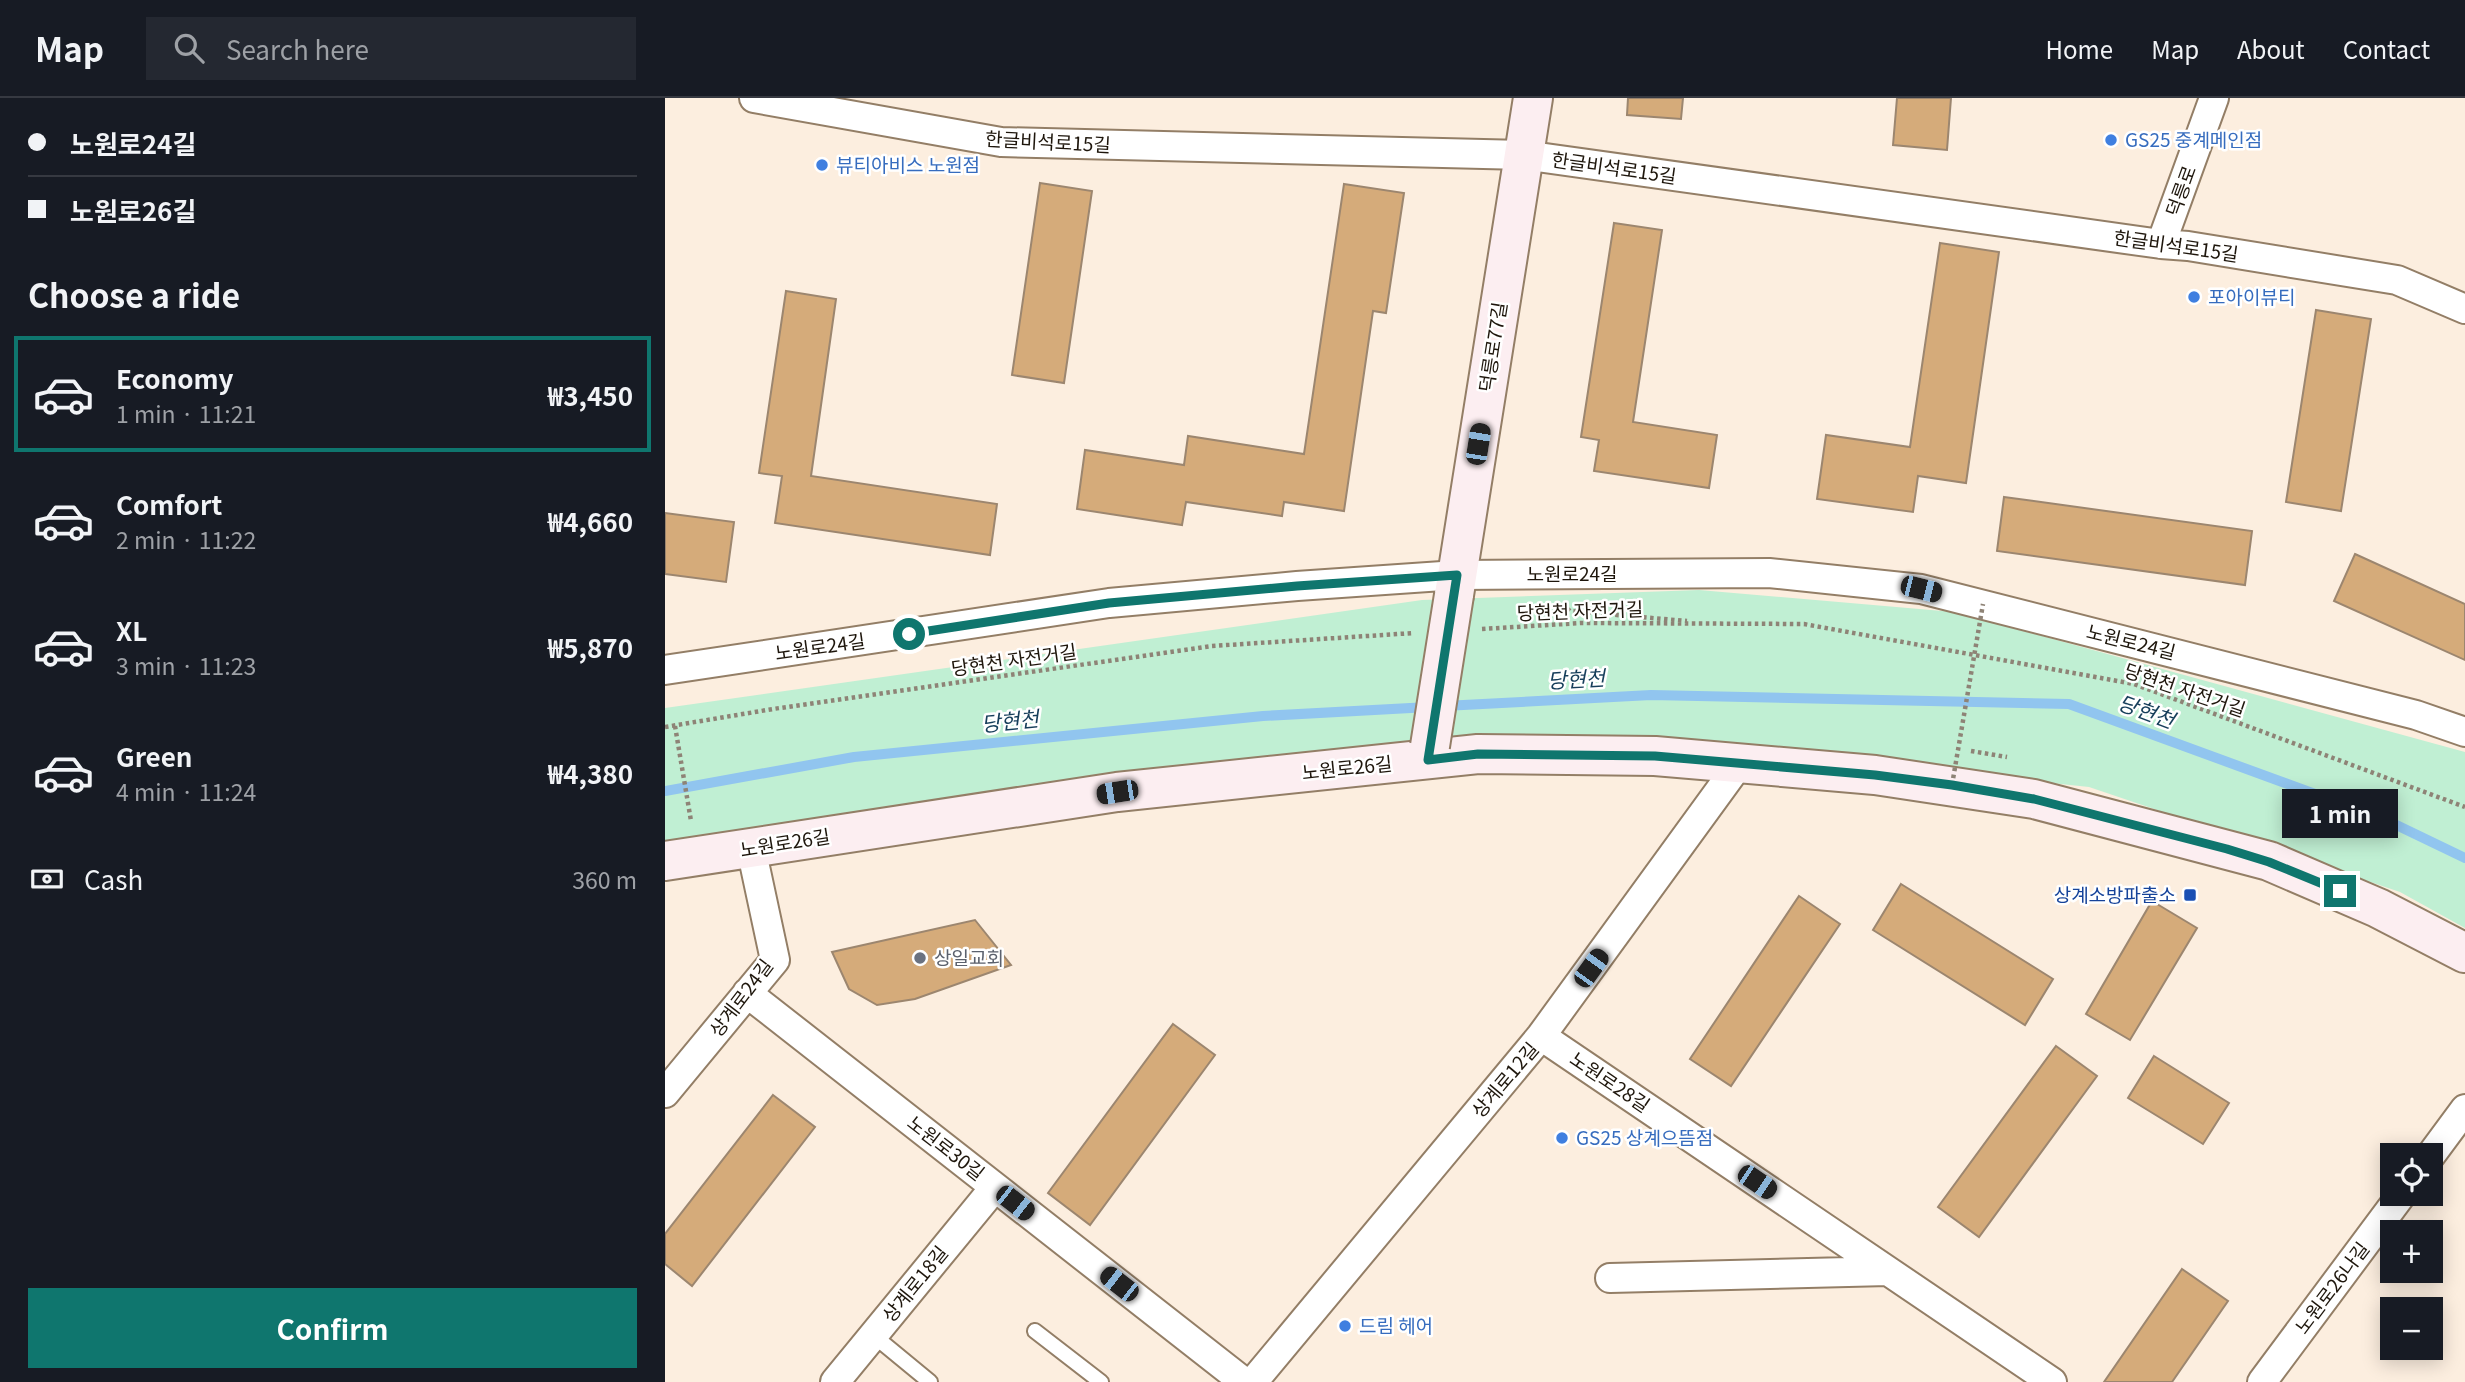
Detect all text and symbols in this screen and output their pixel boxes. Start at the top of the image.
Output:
search box [146,17,636,80]
text: Map [35,24,104,72]
icon: search [170,29,208,67]
text: Search here [226,30,369,67]
text: Home [2046,31,2113,66]
text: Map [2151,31,2199,66]
text: About [2237,31,2305,66]
text: Contact [2343,31,2430,66]
text: 노원로24길 [70,124,196,161]
street label: 한글비석로15길 [984,124,1112,157]
place label: GS25 중계메인점 [2125,125,2262,152]
marker: GS25 중계메인점 [2103,132,2119,148]
street label: 한글비석로15길 [1550,144,1678,189]
place label: 뷰티아비스 노원점 [836,150,980,177]
marker: 뷰티아비스 노원점 [814,157,830,173]
street label: 덕릉로 [2158,161,2201,220]
text: 노원로26길 [70,191,196,228]
street label: 한글비석로15길 [2112,222,2240,267]
text: Choose a ride [28,271,240,317]
place label: 포아이뷰티 [2208,282,2295,309]
marker: 포아이뷰티 [2186,289,2202,305]
street label: 덕릉로77길 [1471,300,1512,394]
text: Economy [116,359,234,396]
icon: car [32,363,95,426]
text: ₩3,450 [548,376,633,413]
text: 1 min · 11:21 [116,396,256,430]
car [1465,422,1492,466]
text: Comfort [116,485,222,522]
icon: car [32,489,95,552]
text: ₩4,660 [548,502,633,539]
text: 2 min · 11:22 [116,522,256,556]
street label: 노원로24길 [1526,559,1618,586]
car [1899,574,1944,604]
street label: 당현천 자전거길 [1516,594,1644,625]
text: XL [116,611,147,648]
icon: car [32,615,95,678]
street label: 노원로24길 [2084,616,2179,665]
route start [893,618,925,650]
street label: 노원로24길 [773,626,867,665]
text: ₩5,870 [548,628,633,665]
street label: 당현천 자전거길 [949,636,1078,681]
text: 3 min · 11:23 [116,648,256,682]
street label: 당현천 자전거길 [2121,659,2249,721]
water label: 당현천 [1546,661,1608,694]
water label: 당현천 [2114,690,2178,734]
water label: 당현천 [979,702,1043,738]
text: Green [116,737,192,774]
icon: car [32,741,95,804]
street label: 노원로26길 [1300,748,1394,785]
text: ₩4,380 [548,754,633,791]
text: 4 min · 11:24 [116,774,256,808]
car [1095,778,1140,806]
callout: 1 min [2282,790,2398,838]
text: 1 min [2309,796,2371,830]
street label: 노원로26길 [738,821,832,862]
icon: cash [28,860,66,898]
text: Cash [84,860,143,897]
text: 360 m [572,862,637,896]
route end [2324,875,2356,907]
place label: 상계소방파출소 [2054,880,2176,907]
marker: 상계소방파출소 [2182,887,2198,903]
place label: 상일교회 [934,943,1004,970]
car [1571,945,1612,991]
marker: 상일교회 [912,950,928,966]
street label: 상계로24길 [702,953,778,1042]
street label: 상계로12길 [1464,1035,1543,1123]
street label: 노원로28길 [1566,1044,1656,1117]
street label: 노원로30길 [903,1108,991,1185]
place label: GS25 상계으뜸점 [1576,1123,1713,1150]
marker: GS25 상계으뜸점 [1554,1130,1570,1146]
map controls [2380,1143,2443,1360]
button: locate [2380,1143,2443,1206]
car [1734,1162,1781,1202]
car [992,1182,1039,1224]
button: + [2380,1220,2443,1283]
street label: 노원로26나길 [2287,1236,2374,1339]
street label: 상계로18길 [875,1239,953,1327]
car [1096,1263,1143,1305]
button: Confirm [28,1288,637,1368]
button: − [2380,1297,2443,1360]
place label: 드림 헤어 [1359,1311,1433,1338]
marker: 드림 헤어 [1337,1318,1353,1334]

